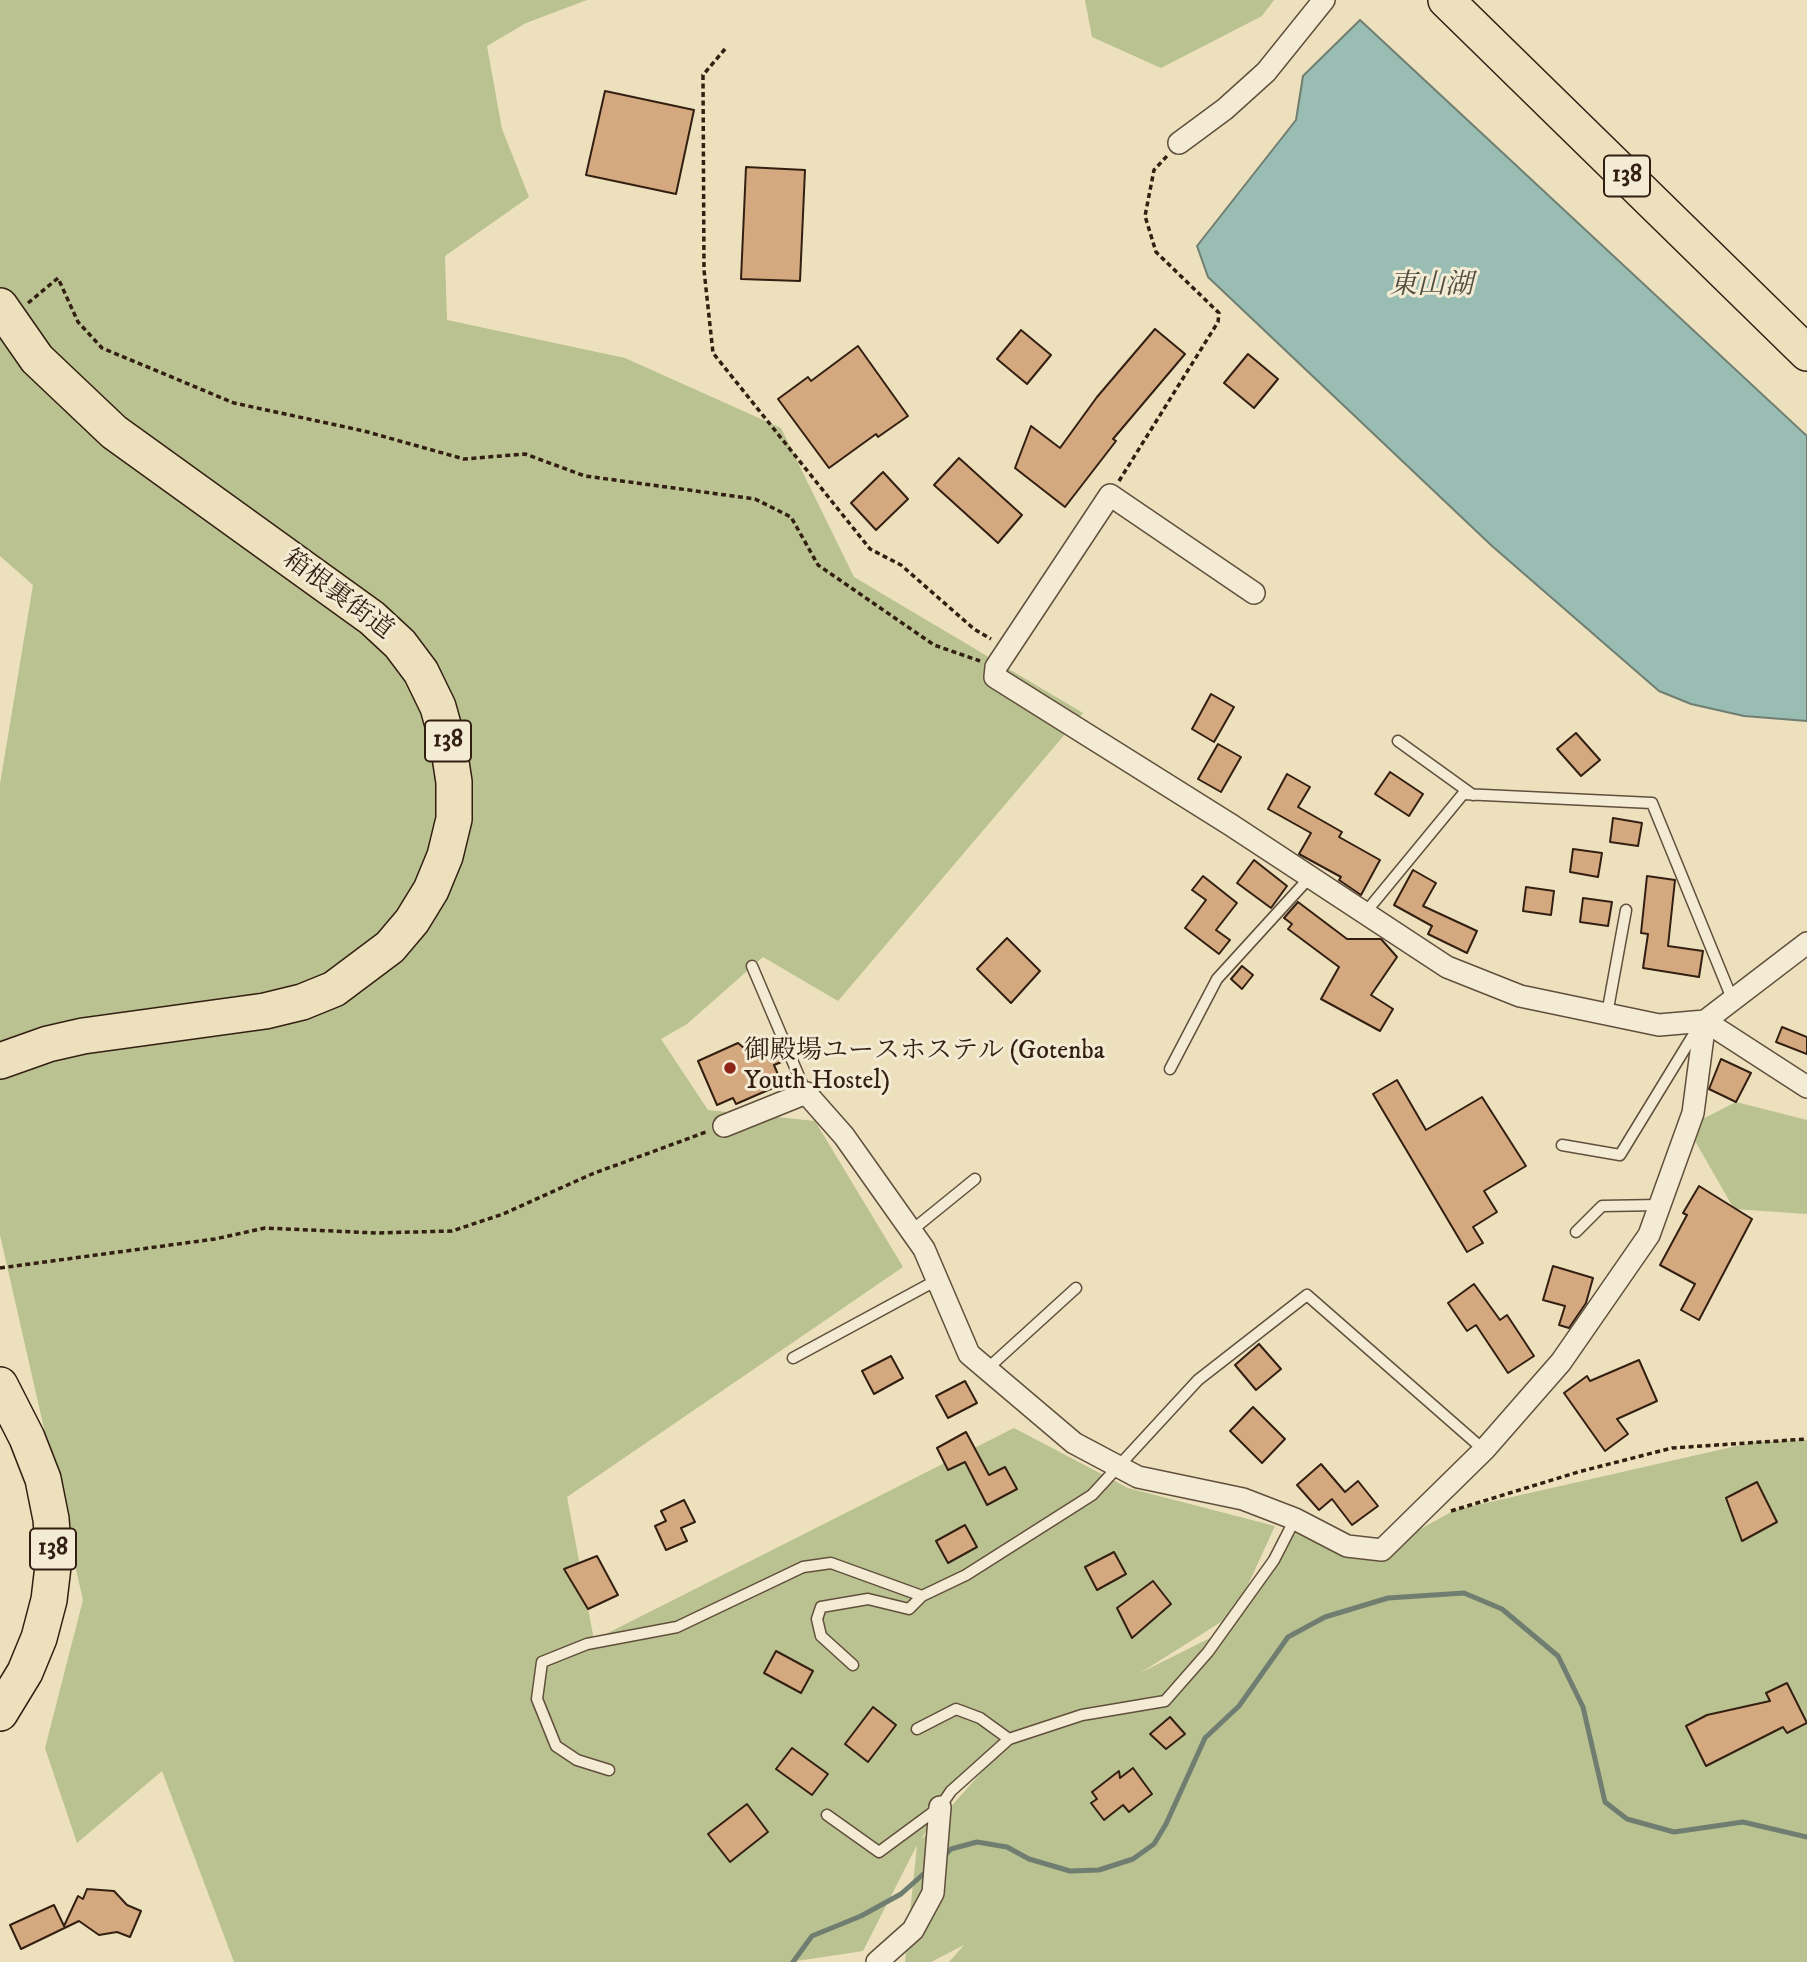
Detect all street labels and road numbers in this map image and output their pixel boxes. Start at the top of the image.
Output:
road number: 138 [1604,156,1650,196]
street label: 箱根裏街道 [276,544,398,648]
road number: 138 [425,720,471,762]
road number: 138 [30,1528,76,1569]

